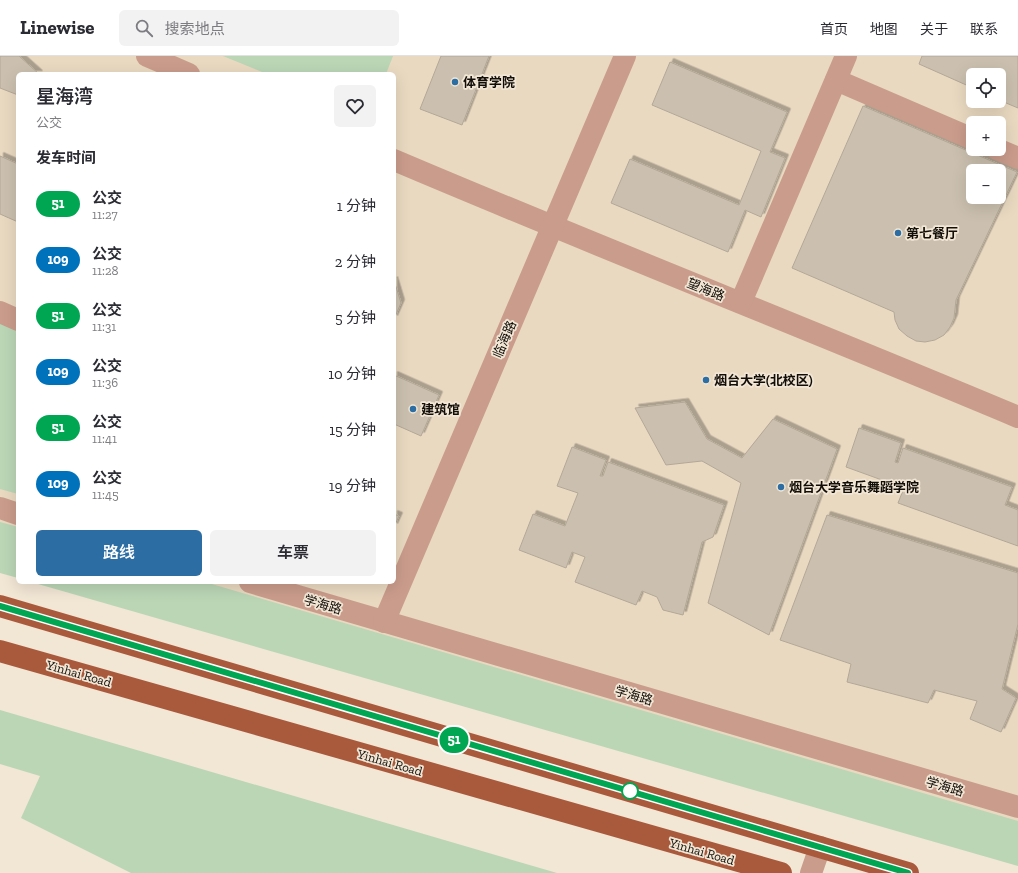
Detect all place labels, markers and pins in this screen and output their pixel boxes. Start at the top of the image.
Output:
place label: 体育学院 [463,75,515,90]
marker: 体育学院 [450,77,460,87]
place label: 第七餐厅 [906,226,958,241]
marker: 第七餐厅 [893,228,903,238]
place label: 烟台大学(北校区) [714,373,813,388]
marker: 烟台大学(北校区) [701,375,711,385]
place label: 建筑馆 [421,402,460,417]
marker: 建筑馆 [408,404,418,414]
place label: 烟台大学音乐舞蹈学院 [789,480,919,495]
marker: 烟台大学音乐舞蹈学院 [776,482,786,492]
unlabelled marker [621,782,639,800]

